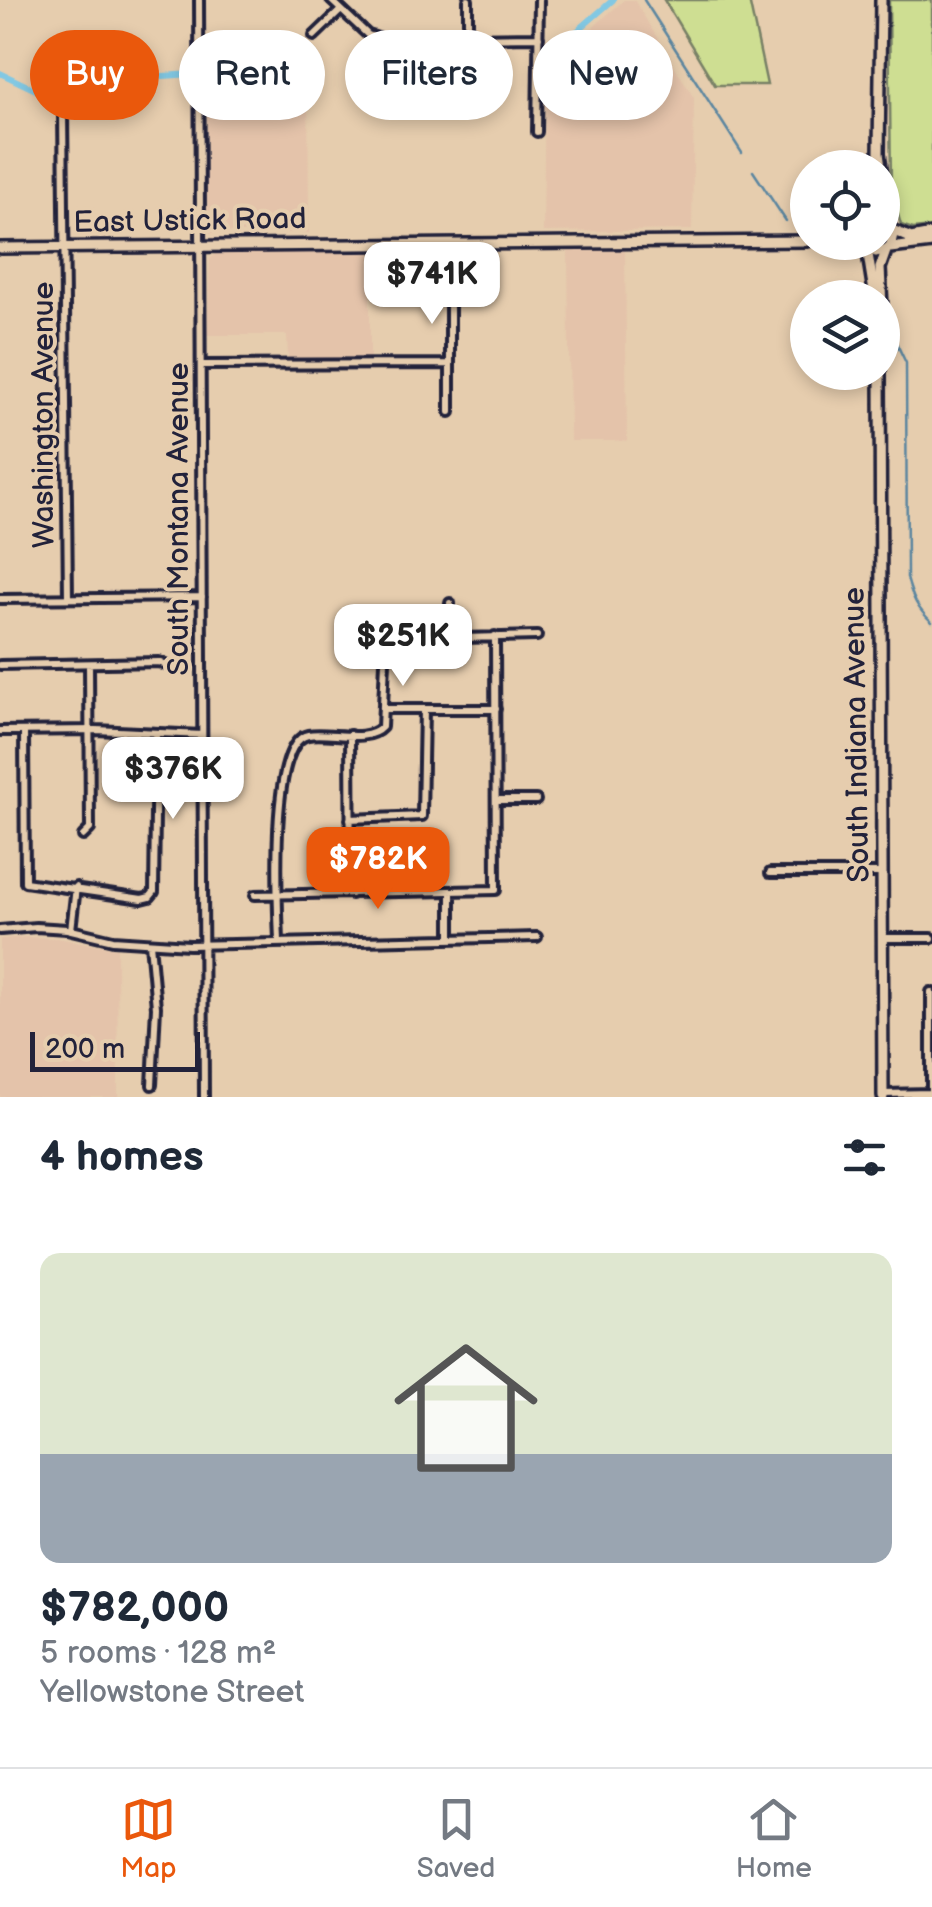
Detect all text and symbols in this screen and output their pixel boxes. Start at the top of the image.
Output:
chip: Buy [30,30,159,120]
chip: Rent [179,30,325,120]
chip: Filters [345,30,513,120]
chip: New [533,30,673,120]
map controls [790,150,900,390]
button: locate [790,150,900,260]
street label: East Ustick Road [73,201,307,241]
pin: $741K [362,242,502,327]
text: $741K [386,255,478,294]
button: layers [790,280,900,390]
street label: Washington Avenue [26,282,62,548]
street label: South Montana Avenue [161,362,197,676]
street label: South Indiana Avenue [836,587,878,883]
pin: $251K [333,604,473,689]
text: $251K [356,617,450,656]
pin: $376K [103,737,243,822]
text: $376K [124,750,222,789]
pin: $782K [308,827,448,912]
text: $782K [329,840,427,879]
scale bar [30,1027,200,1072]
text: 200 m [45,1033,125,1066]
icon: filters [837,1130,892,1185]
text: 4 homes [40,1132,204,1183]
icon: home [376,1318,556,1498]
text: $782,000 [40,1583,229,1634]
text: 5 rooms · 128 m² [40,1634,276,1673]
text: Yellowstone Street [40,1673,304,1712]
tab: Map [120,1792,176,1885]
tab: Saved [417,1792,495,1885]
tab: Home [736,1792,812,1885]

